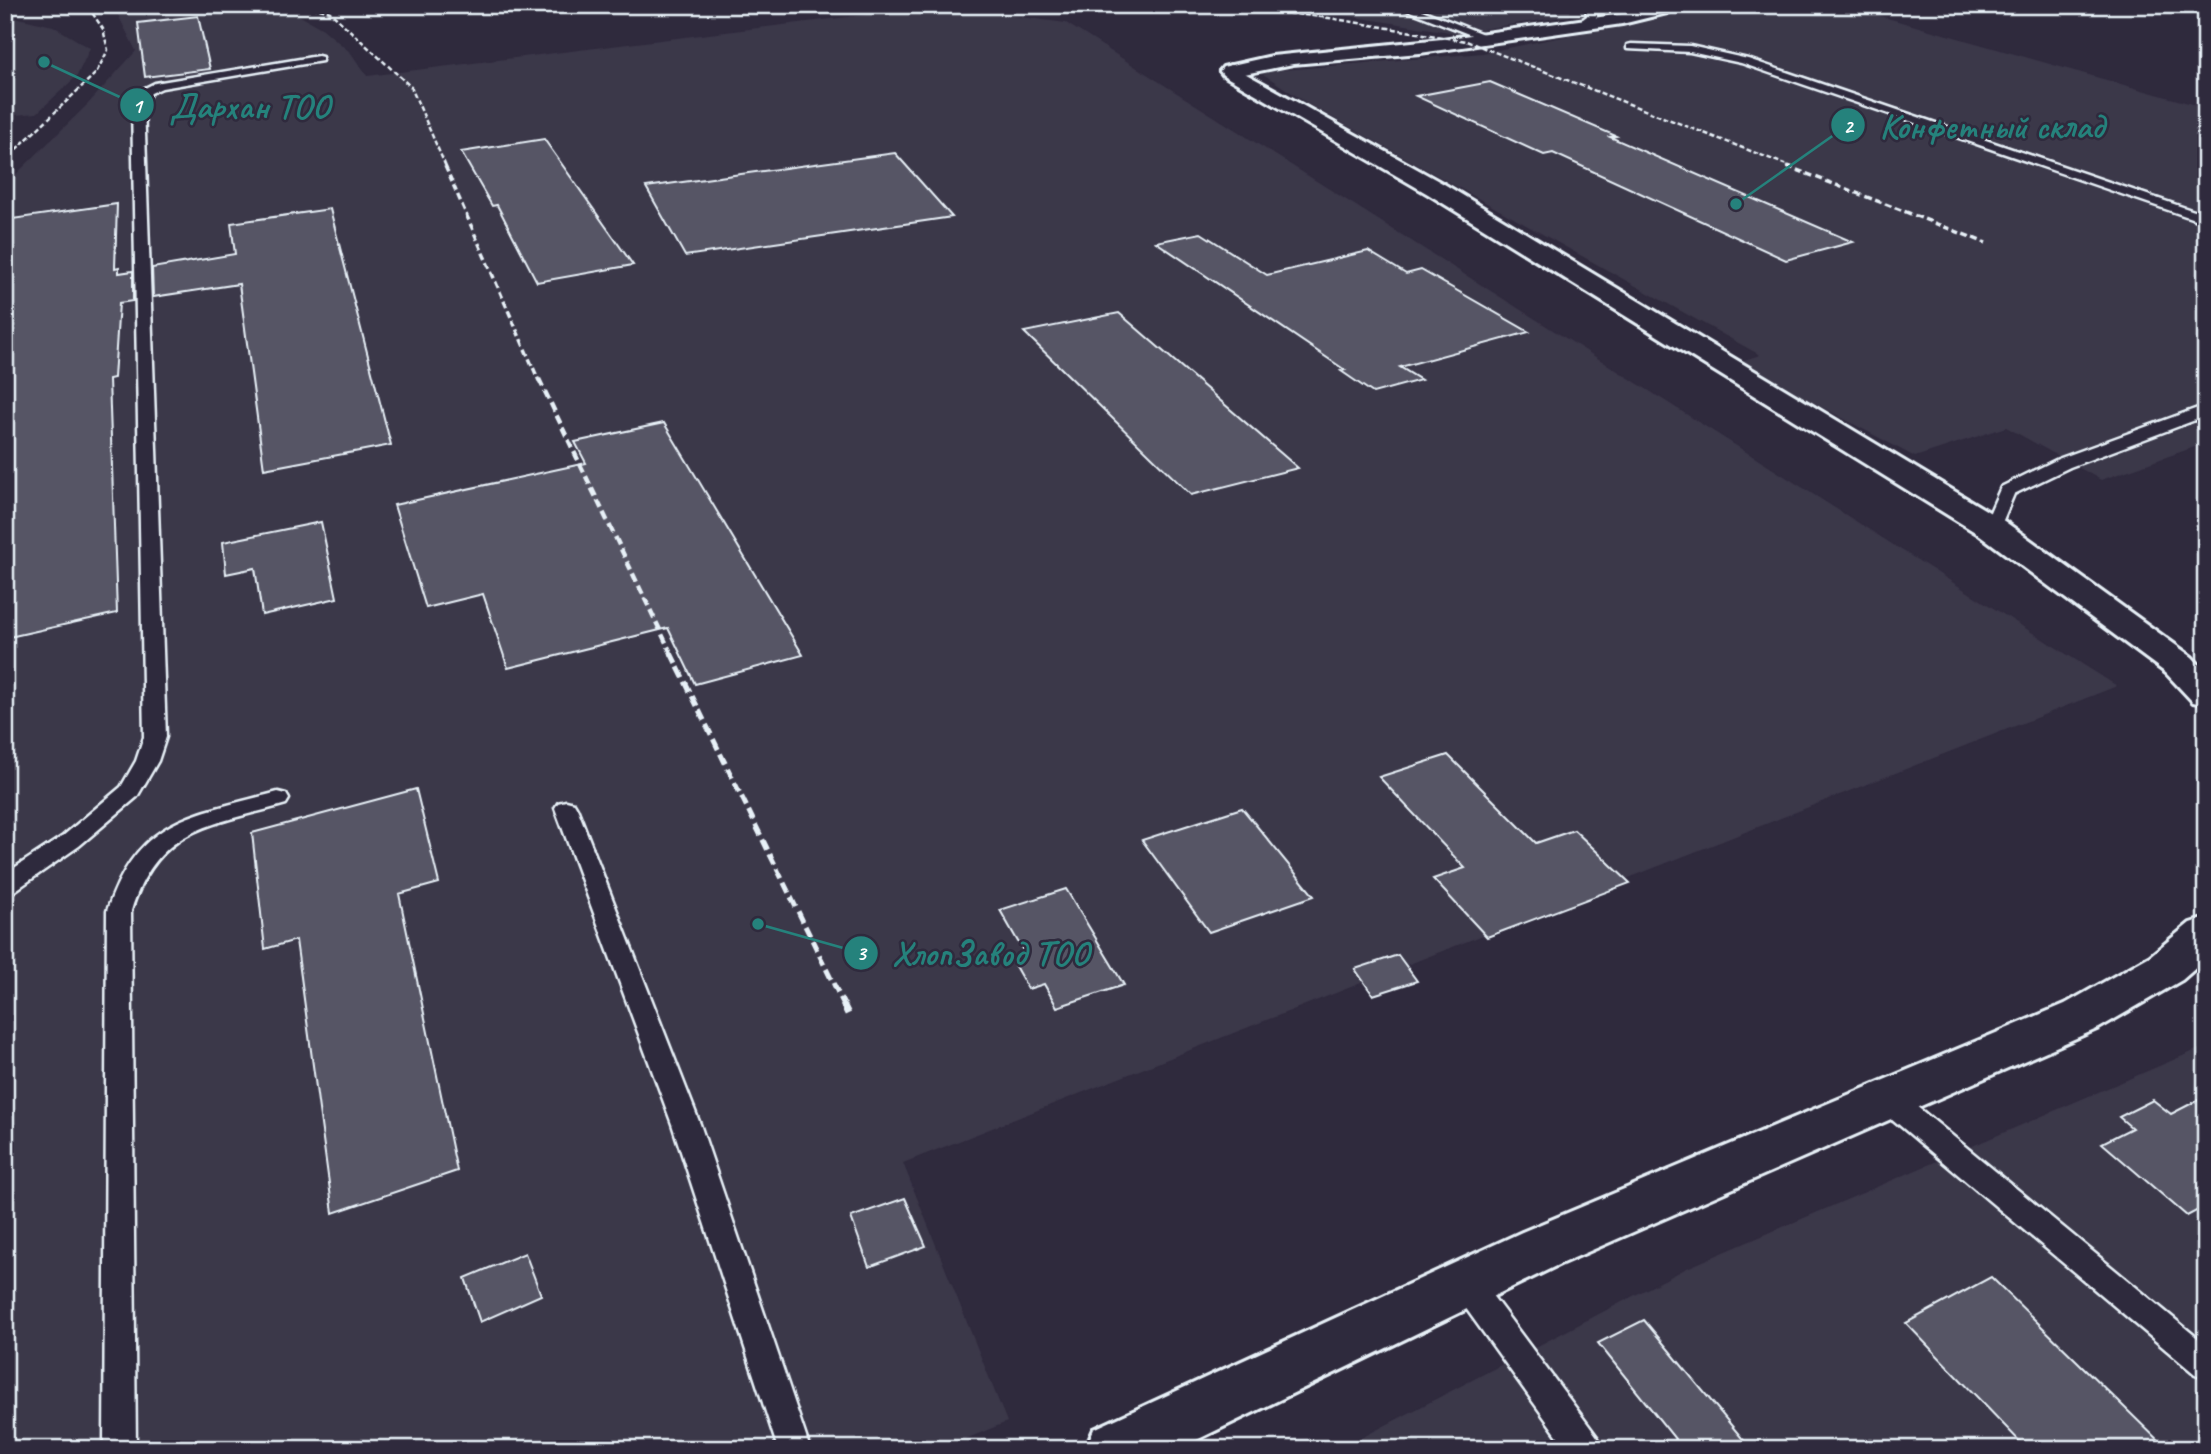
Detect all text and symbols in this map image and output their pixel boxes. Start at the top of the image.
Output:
callout: Дархан ТОО [120,77,344,133]
text: Дархан ТОО [169,84,334,129]
text: 1 [132,93,144,119]
callout: Конфетный склад [1831,97,2118,153]
text: Конфетный склад [1880,104,2108,149]
text: 2 [1843,113,1855,139]
callout: ХлопЗавод ТОО [844,925,1103,981]
text: ХлопЗавод ТОО [892,931,1093,976]
text: 3 [856,940,868,966]

